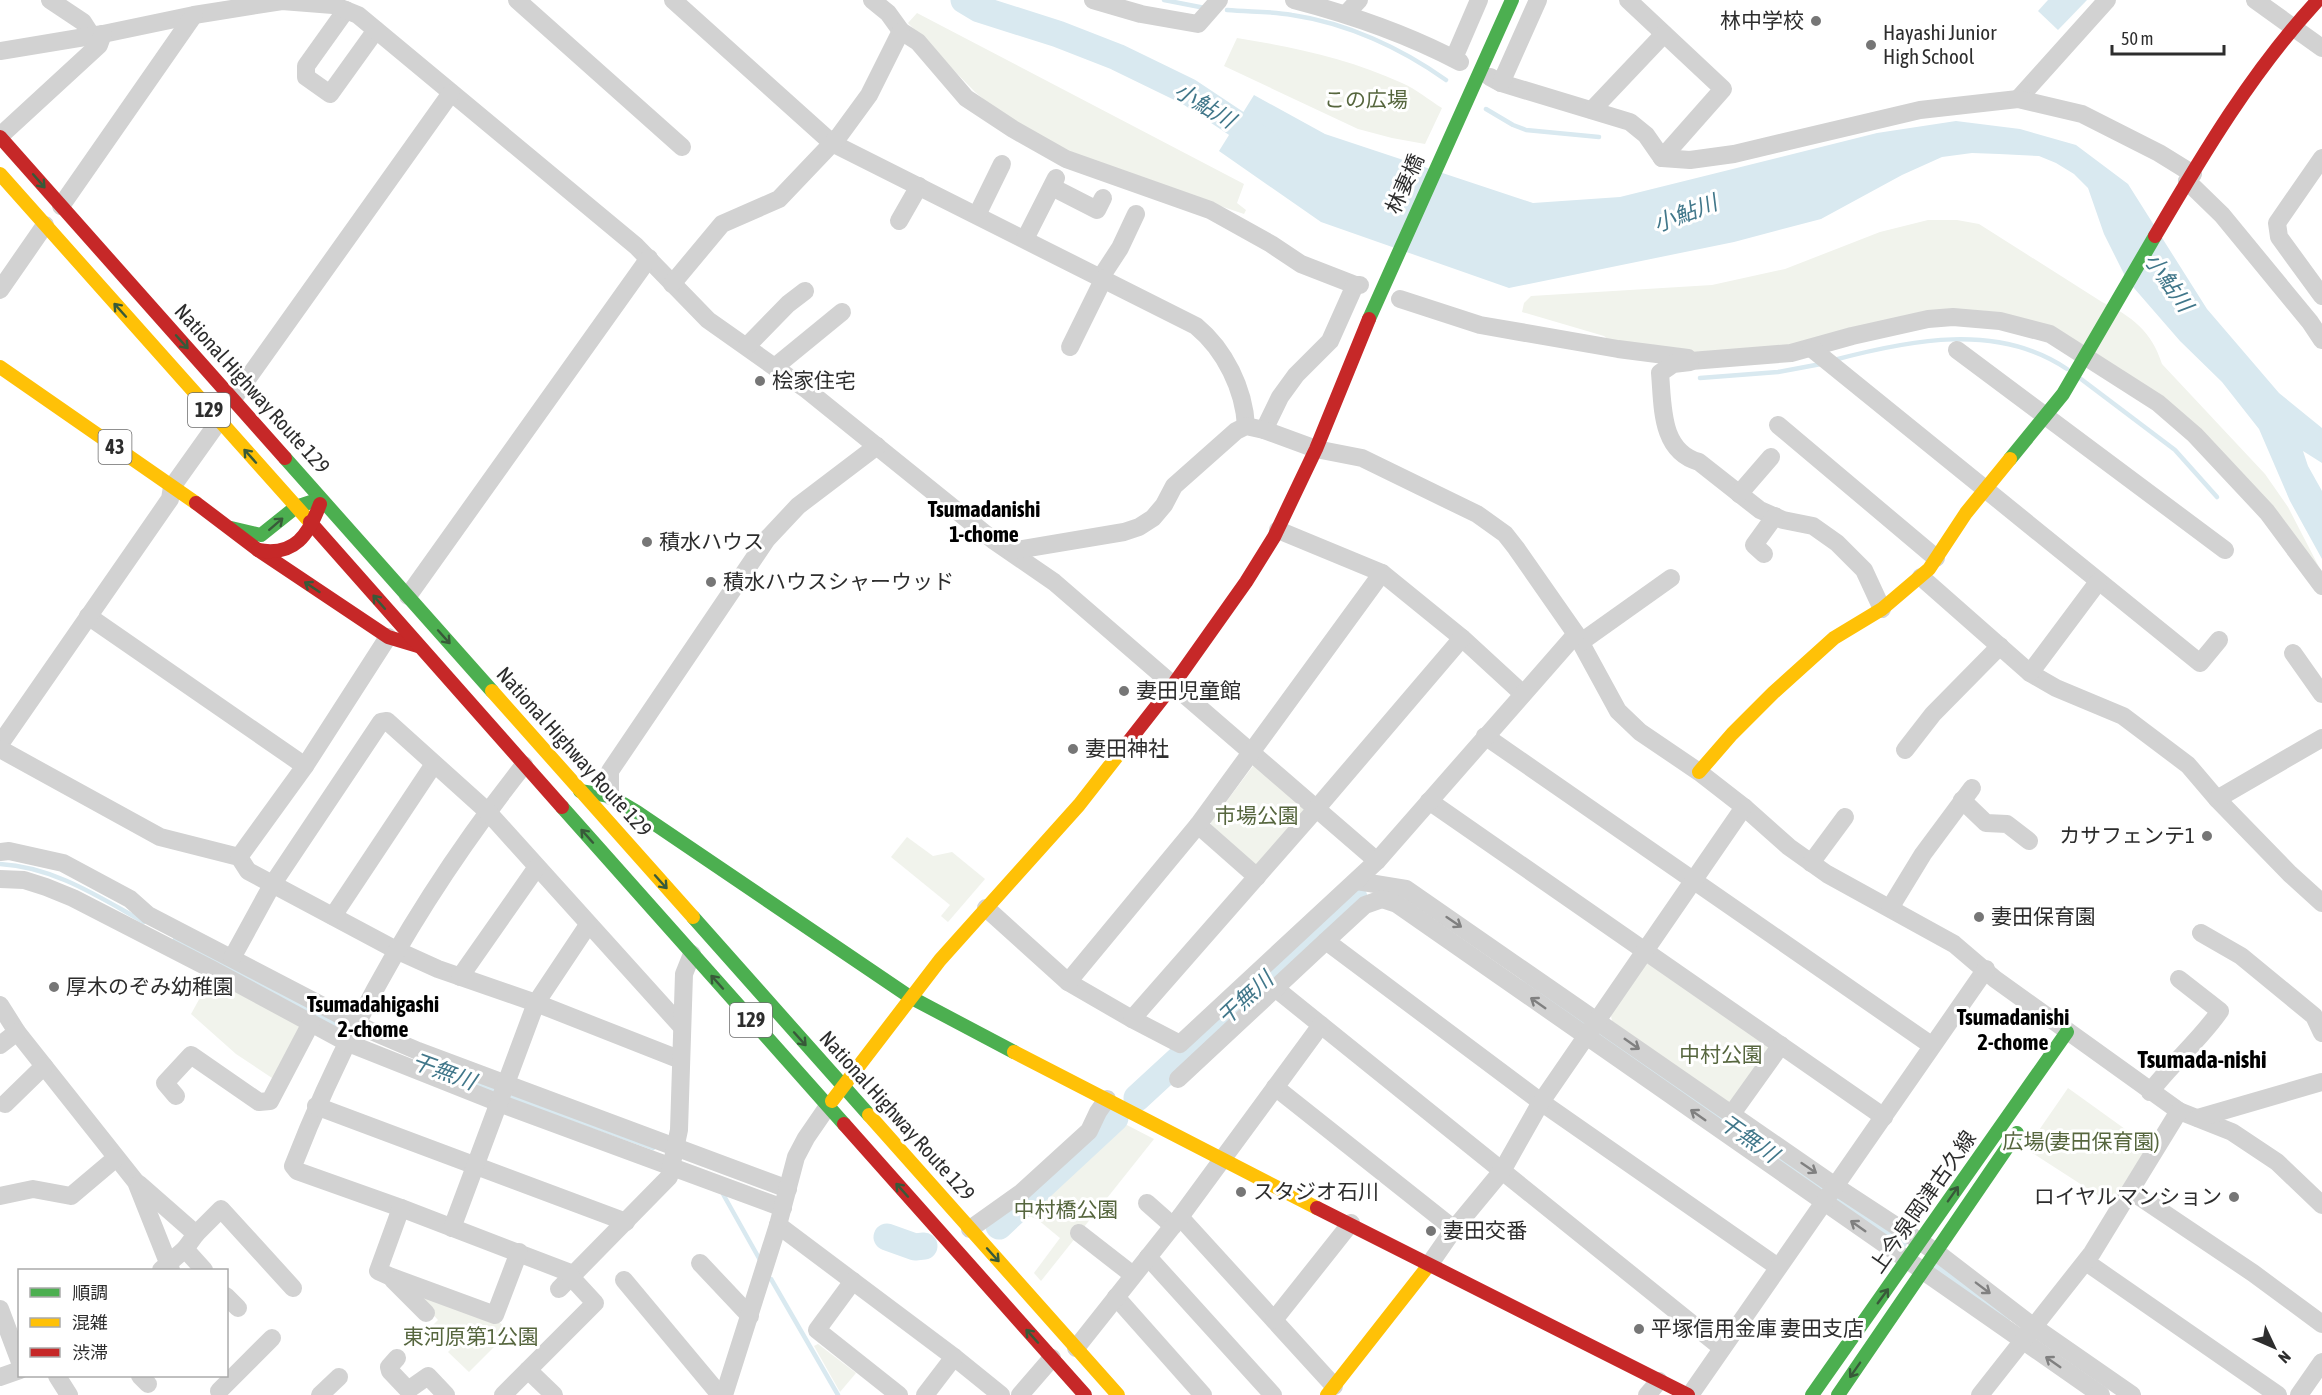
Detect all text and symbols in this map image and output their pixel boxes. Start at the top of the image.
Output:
place label: 林中学校 [1720,8,1804,32]
marker: 林中学校 [1809,14,1823,28]
scale bar [2112,18,2224,56]
place label: Hayashi Junior High School [1883,20,1997,68]
text: 50 m [2121,28,2153,49]
marker: Hayashi Junior High School [1864,38,1878,52]
water label: 小鮎川 [1170,77,1242,134]
park label: この広場 [1324,87,1408,111]
street label: 林妻橋 [1380,150,1428,217]
one-way arrow [32,173,46,188]
water label: 小鮎川 [1650,188,1722,237]
water label: 小鮎川 [2139,248,2200,318]
street label: National Highway Route 129 [169,299,335,479]
one-way arrow [114,302,127,318]
one-way arrow [175,334,189,349]
place label: 桧家住宅 [772,368,856,392]
marker: 桧家住宅 [753,374,767,388]
road number: 129 [188,393,230,427]
road number: 43 [98,430,132,464]
one-way arrow [243,448,257,463]
district label: Tsumadanishi 1-chome [928,496,1040,547]
one-way arrow [268,517,283,531]
place label: 積水ハウス [659,529,764,553]
marker: 積水ハウス [640,535,654,549]
place label: 積水ハウスシャーウッド [723,569,954,593]
marker: 積水ハウスシャーウッド [704,575,718,589]
one-way arrow [305,581,321,593]
one-way arrow [372,595,386,610]
one-way arrow [437,629,451,644]
street label: National Highway Route 129 [492,662,657,841]
place label: 妻田児童館 [1136,678,1241,702]
marker: 妻田児童館 [1117,684,1131,698]
place label: 妻田神社 [1085,736,1169,760]
marker: 妻田神社 [1066,742,1080,756]
park label: 市場公園 [1215,803,1299,827]
place label: カサフェンテ1 [2059,823,2195,847]
one-way arrow [580,829,594,844]
marker: カサフェンテ1 [2200,829,2214,843]
one-way arrow [654,874,668,889]
place label: 妻田保育園 [1991,904,2096,928]
marker: 妻田保育園 [1972,910,1986,924]
one-way arrow [1446,916,1462,928]
water label: 干無川 [1212,965,1279,1030]
place label: 厚木のぞみ幼稚園 [66,974,234,998]
one-way arrow [710,974,724,989]
marker: 厚木のぞみ幼稚園 [47,980,61,994]
district label: Tsumadahigashi 2-chome [307,991,439,1042]
one-way arrow [1530,997,1546,1009]
road number: 129 [730,1003,772,1037]
district label: Tsumadanishi 2-chome [1957,1004,2069,1055]
street label: National Highway Route 129 [815,1026,980,1205]
one-way arrow [793,1031,807,1046]
one-way arrow [1624,1038,1640,1050]
park label: 中村公園 [1679,1042,1763,1066]
district label: Tsumada-nishi [2138,1046,2266,1073]
water label: 干無川 [409,1047,481,1095]
water label: 干無川 [1715,1108,1785,1169]
one-way arrow [1690,1109,1706,1121]
street label: 上今泉岡津古久線 [1864,1126,1980,1277]
park label: 広場(妻田保育園) [2002,1129,2160,1153]
one-way arrow [1800,1162,1817,1174]
place label: スタジオ石川 [1253,1179,1379,1203]
one-way arrow [895,1183,909,1198]
place label: ロイヤルマンション [2034,1184,2222,1208]
marker: スタジオ石川 [1234,1185,1248,1199]
one-way arrow [1947,1186,1959,1202]
marker: ロイヤルマンション [2227,1190,2241,1204]
park label: 中村橋公園 [1014,1197,1119,1221]
place label: 妻田交番 [1443,1218,1527,1242]
one-way arrow [1850,1220,1866,1232]
marker: 妻田交番 [1424,1224,1438,1238]
one-way arrow [986,1247,1000,1262]
legend [18,1269,228,1377]
text: 順調 [72,1282,108,1303]
one-way arrow [1974,1282,1990,1294]
one-way arrow [1876,1289,1889,1305]
text: 混雑 [72,1312,108,1333]
place label: 平塚信用金庫 妻田支店 [1651,1316,1864,1340]
north arrow [2244,1317,2304,1377]
marker: 平塚信用金庫 妻田支店 [1632,1322,1646,1336]
park label: 東河原第1公園 [403,1324,539,1348]
one-way arrow [1025,1328,1039,1343]
text: 渋滞 [72,1342,108,1363]
text: N [2275,1348,2295,1367]
one-way arrow [2045,1356,2062,1368]
one-way arrow [1849,1361,1861,1377]

